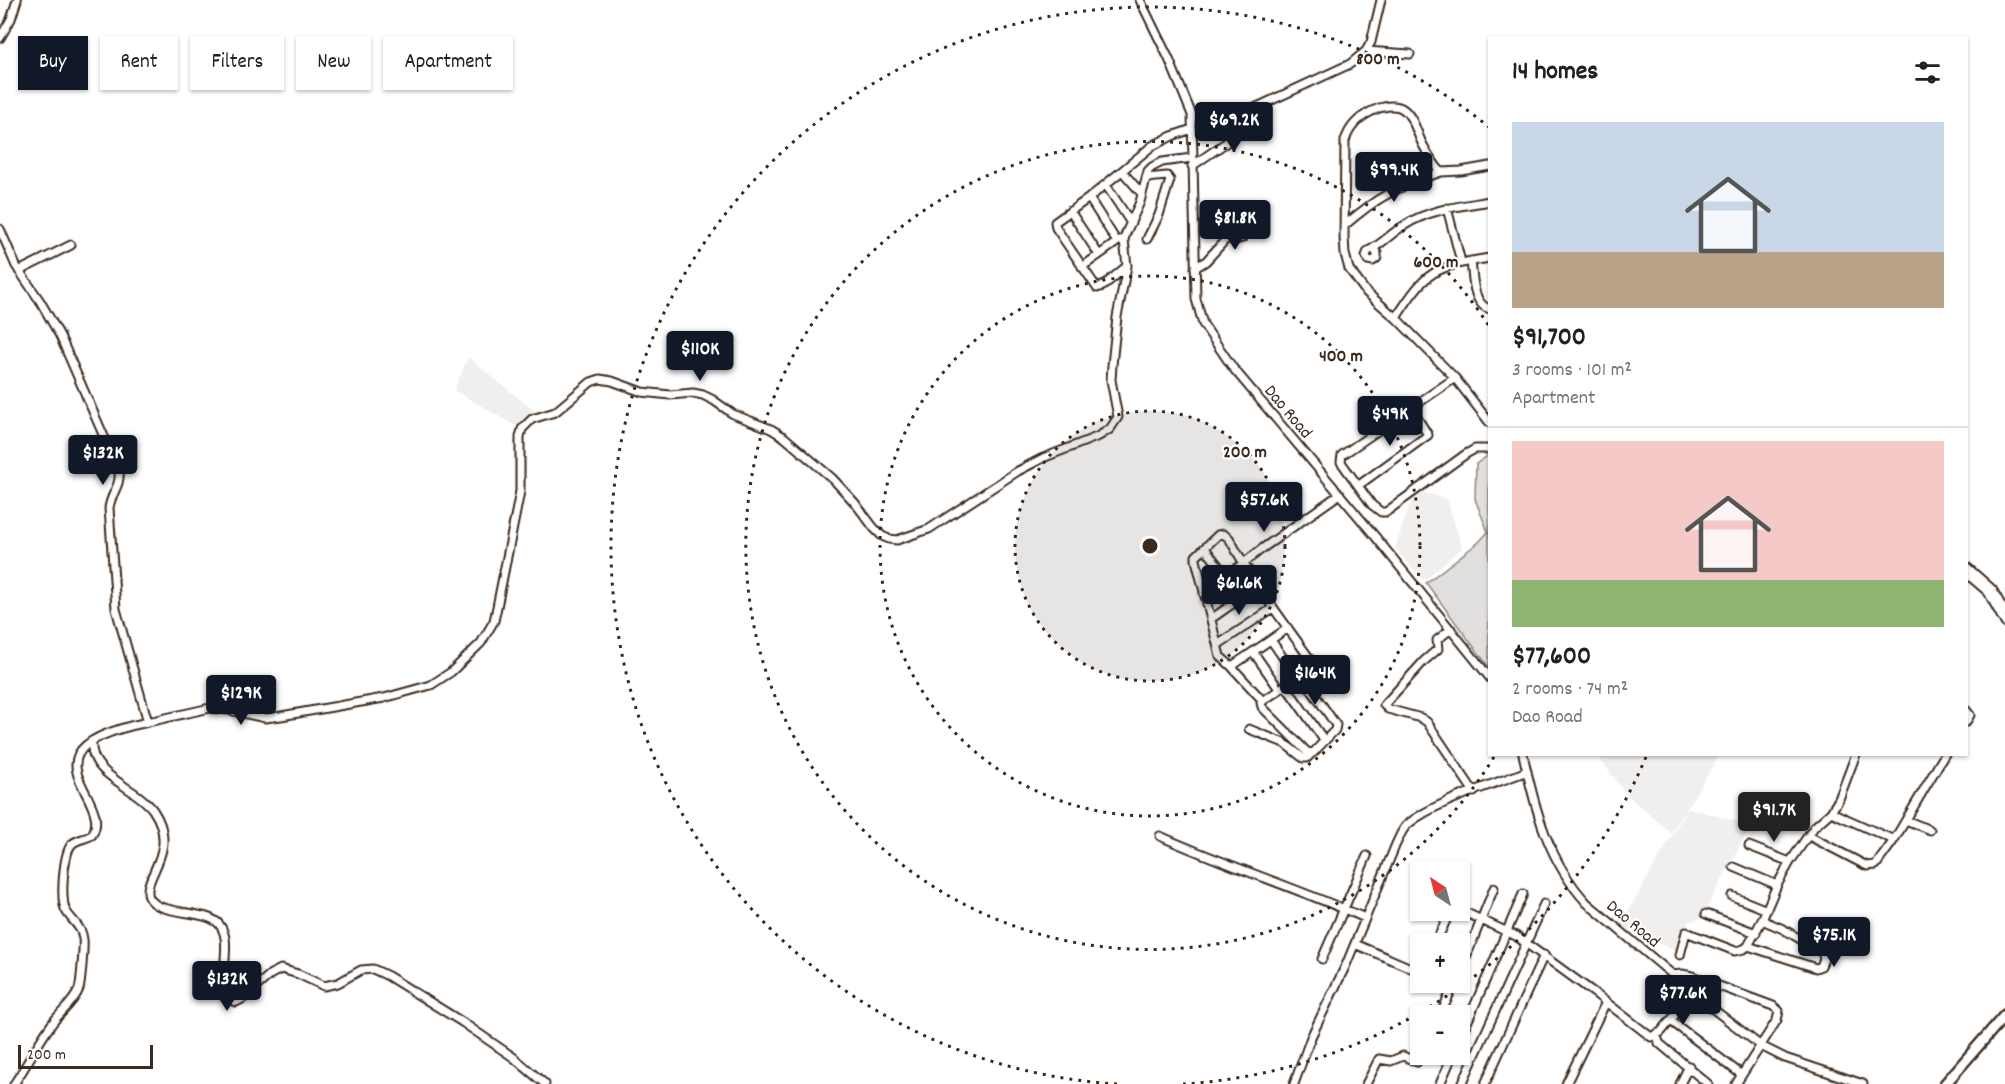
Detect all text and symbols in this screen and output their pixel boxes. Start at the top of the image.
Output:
chip: Buy [18,36,88,90]
chip: Rent [100,36,178,90]
chip: Filters [190,36,284,90]
chip: New [296,36,371,90]
chip: Apartment [383,36,513,90]
text: 800 m [1356,48,1400,73]
text: 14 homes [1512,54,1598,91]
icon: filters [1911,56,1944,89]
pin: $69.2K [1185,102,1283,153]
text: $69.2K [1209,107,1259,135]
pin: $99.4K [1345,152,1443,203]
text: $99.4K [1369,157,1419,185]
icon: home [1674,161,1782,269]
pin: $81.8K [1186,200,1284,251]
text: $81.8K [1213,205,1257,233]
text: 600 m [1414,251,1458,276]
text: $91,700 [1512,320,1586,357]
pin: $110K [658,331,742,382]
text: $110K [680,336,720,364]
text: 400 m [1319,345,1363,370]
text: 3 rooms · 101 m² [1512,357,1632,385]
street label: Dao Road [1257,380,1317,445]
text: Apartment [1512,385,1595,413]
pin: $49K [1354,396,1426,447]
text: $49K [1372,401,1408,429]
pin: $132K [61,435,145,486]
text: $132K [82,440,124,468]
text: 200 m [1223,441,1267,466]
icon: home [1674,480,1782,588]
pin: $57.6K [1215,482,1313,533]
text: $57.6K [1239,487,1289,515]
centre of rings [1140,536,1160,556]
pin: $61.6K [1190,565,1288,616]
text: $61.6K [1216,570,1262,598]
text: $77,600 [1512,639,1591,676]
pin: $164K [1273,655,1357,706]
text: $164K [1294,660,1336,688]
pin: $129K [199,675,283,726]
text: 2 rooms · 74 m² [1512,676,1628,704]
text: $129K [220,680,262,708]
text: Dao Road [1512,704,1583,732]
pin: $91.7K [1725,792,1823,843]
text: $91.7K [1752,797,1796,825]
north arrow [1410,861,1470,921]
map controls [1410,861,1470,1065]
street label: Dao Road [1600,895,1665,955]
pin: $75.1K [1785,917,1883,968]
text: $75.1K [1812,922,1856,950]
button: + [1410,933,1470,993]
pin: $132K [185,961,269,1012]
text: $132K [206,966,248,994]
pin: $77.6K [1634,975,1732,1026]
text: $77.6K [1659,980,1707,1008]
button: − [1410,1005,1470,1065]
scale bar [18,1042,153,1070]
text: 200 m [27,1044,66,1067]

